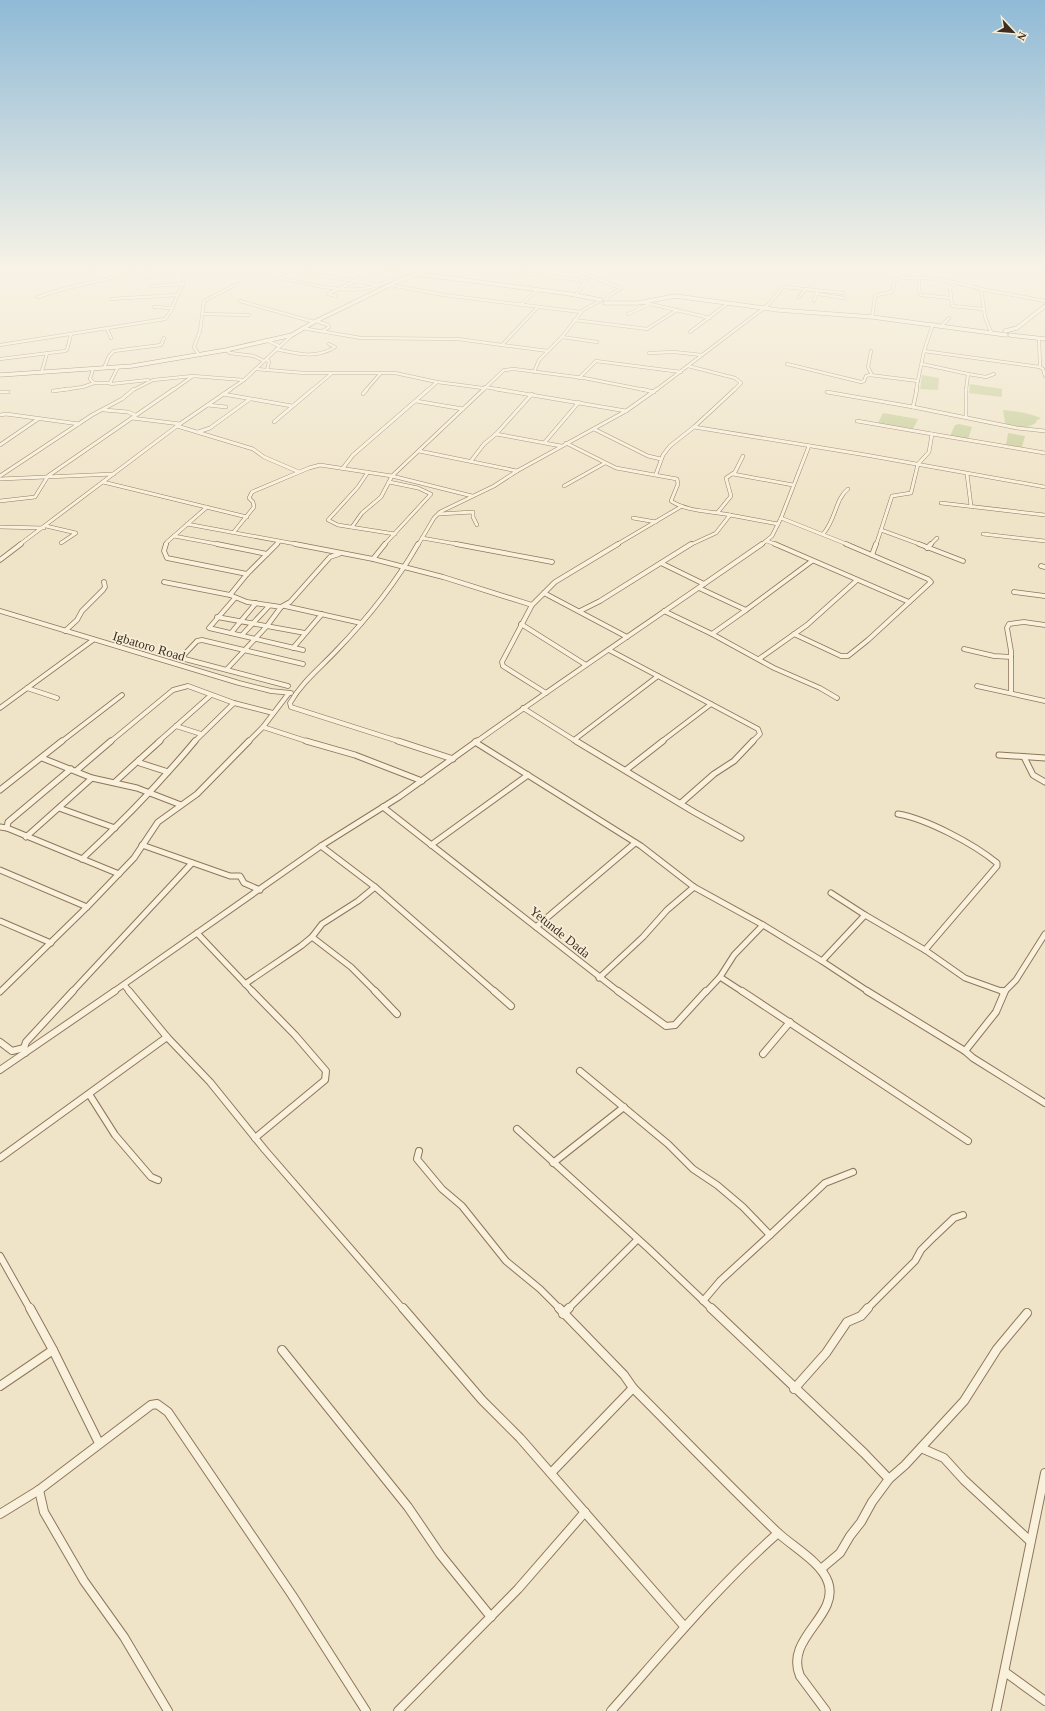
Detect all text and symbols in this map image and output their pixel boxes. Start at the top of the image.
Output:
north arrow [993,12,1033,52]
text: N [1015,30,1029,43]
street label: Igbatoro Road [111,628,187,664]
street label: Yetunde Dada [527,903,593,961]

